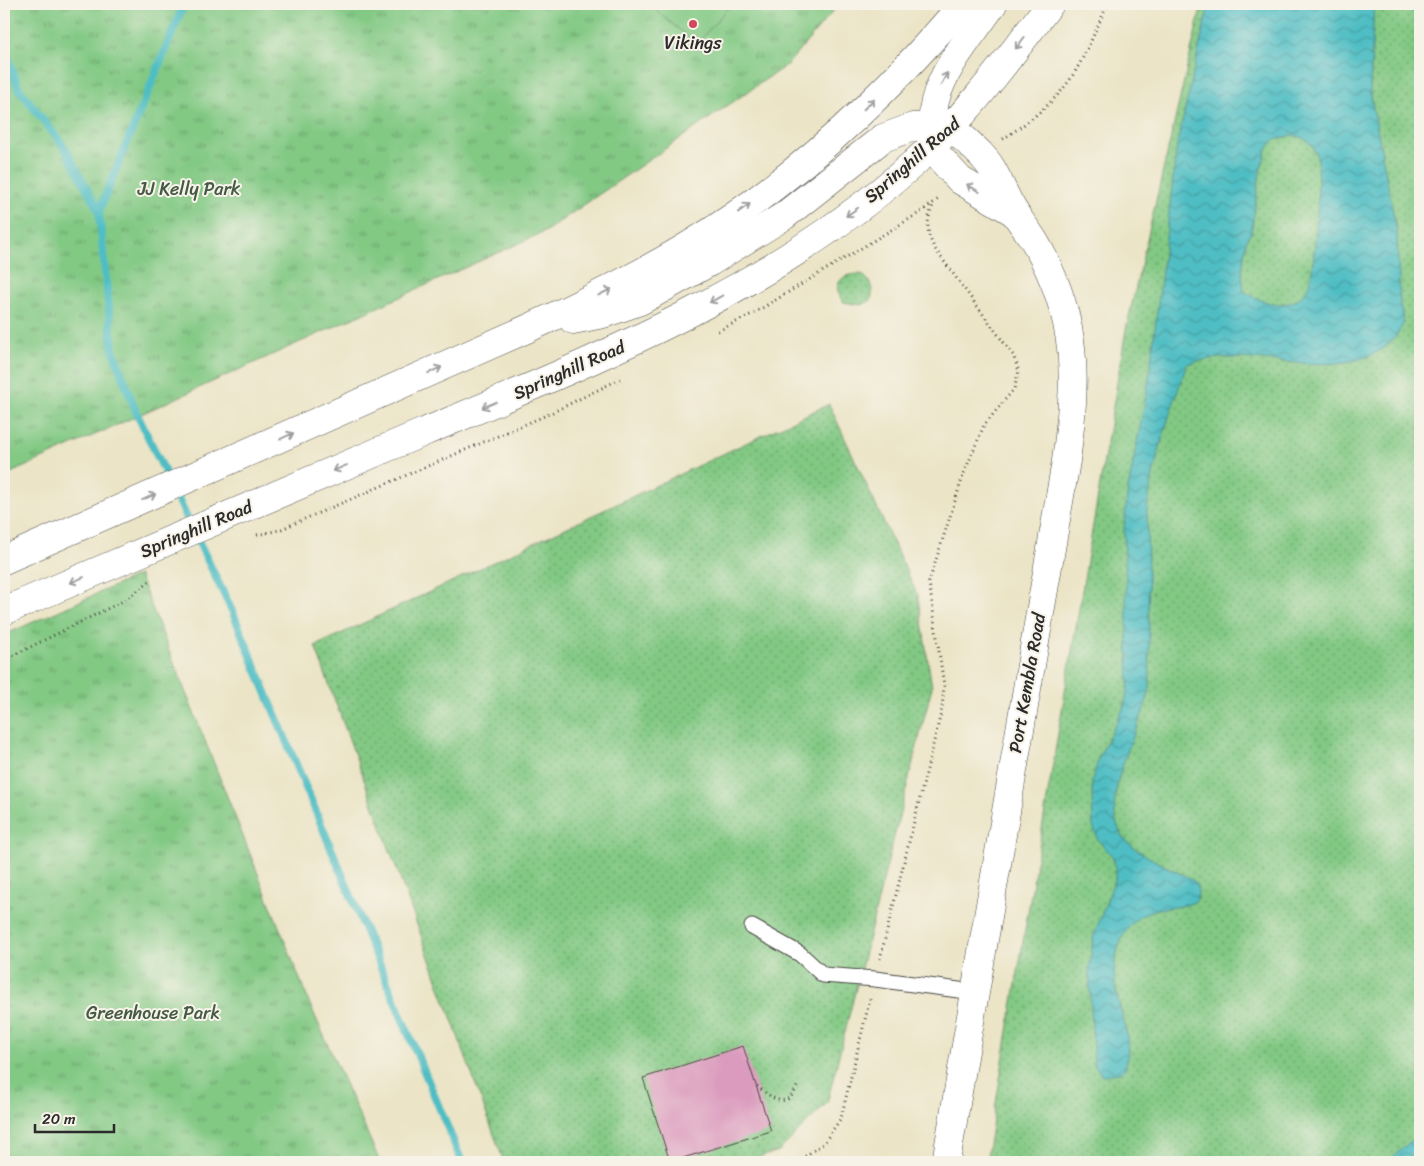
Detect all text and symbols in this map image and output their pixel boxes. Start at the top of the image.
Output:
marker: Vikings [687,18,699,30]
place label: Vikings [664,27,722,59]
one-way arrow [1015,36,1026,49]
one-way arrow [940,72,949,87]
one-way arrow [863,98,875,111]
street label: Springhill Road [856,108,969,211]
park label: JJ Kelly Park [137,173,241,205]
one-way arrow [966,183,980,193]
one-way arrow [737,203,750,214]
one-way arrow [846,206,859,217]
one-way arrow [597,287,612,296]
one-way arrow [708,294,723,304]
street label: Springhill Road [508,330,632,409]
one-way arrow [427,365,442,374]
one-way arrow [482,400,497,410]
one-way arrow [279,431,294,441]
one-way arrow [333,464,348,474]
street label: Springhill Road [135,490,259,567]
one-way arrow [141,491,156,501]
one-way arrow [70,576,85,585]
street label: Port Kembla Road [999,609,1055,755]
park label: Greenhouse Park [86,997,220,1029]
scale bar [35,1101,114,1133]
text: 20 m [42,1106,76,1132]

